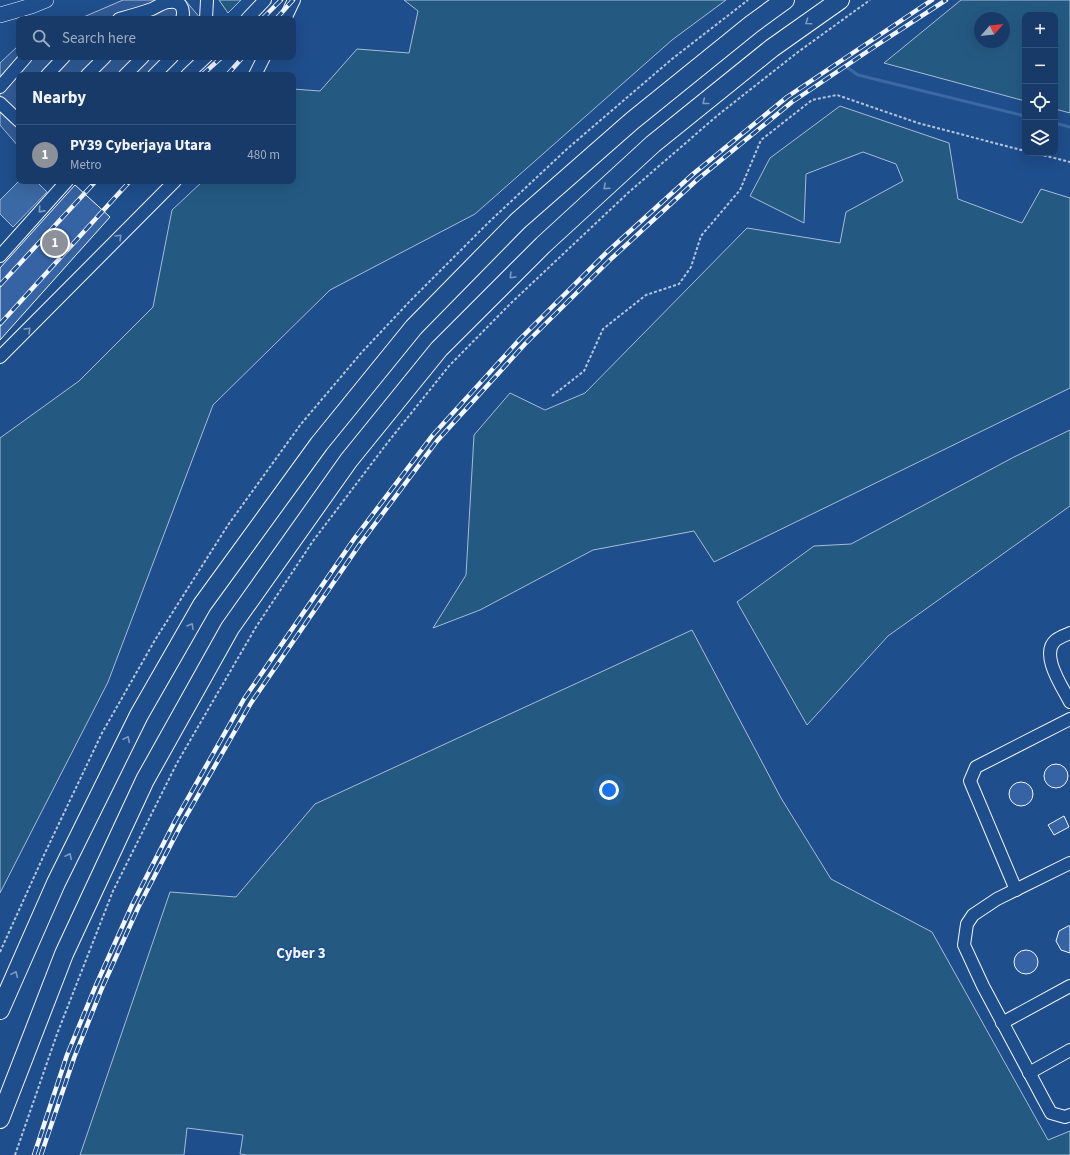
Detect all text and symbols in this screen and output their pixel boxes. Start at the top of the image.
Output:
north arrow [974,12,1010,48]
map controls [1022,12,1058,156]
button: + [1022,12,1058,48]
search box [16,16,296,60]
one-way arrow [805,17,812,25]
icon: search [30,27,52,49]
text: Search here [62,28,136,49]
button: − [1022,48,1058,84]
button: locate [1022,84,1058,120]
text: Nearby [32,86,86,110]
one-way arrow [702,97,710,104]
button: layers [1022,120,1058,156]
text: PY39 Cyberjaya Utara [70,135,211,156]
text: 1 [42,146,48,164]
text: 480 m [247,146,280,164]
text: Metro [70,156,102,174]
one-way arrow [604,182,611,189]
one-way arrow [39,206,46,213]
pin: 1 [42,228,68,258]
one-way arrow [114,234,122,242]
one-way arrow [509,271,517,279]
one-way arrow [23,327,31,335]
one-way arrow [186,623,193,630]
one-way arrow [122,736,130,743]
your location [599,780,619,800]
one-way arrow [64,852,72,860]
district label: Cyber 3 [276,943,326,964]
one-way arrow [10,970,18,978]

